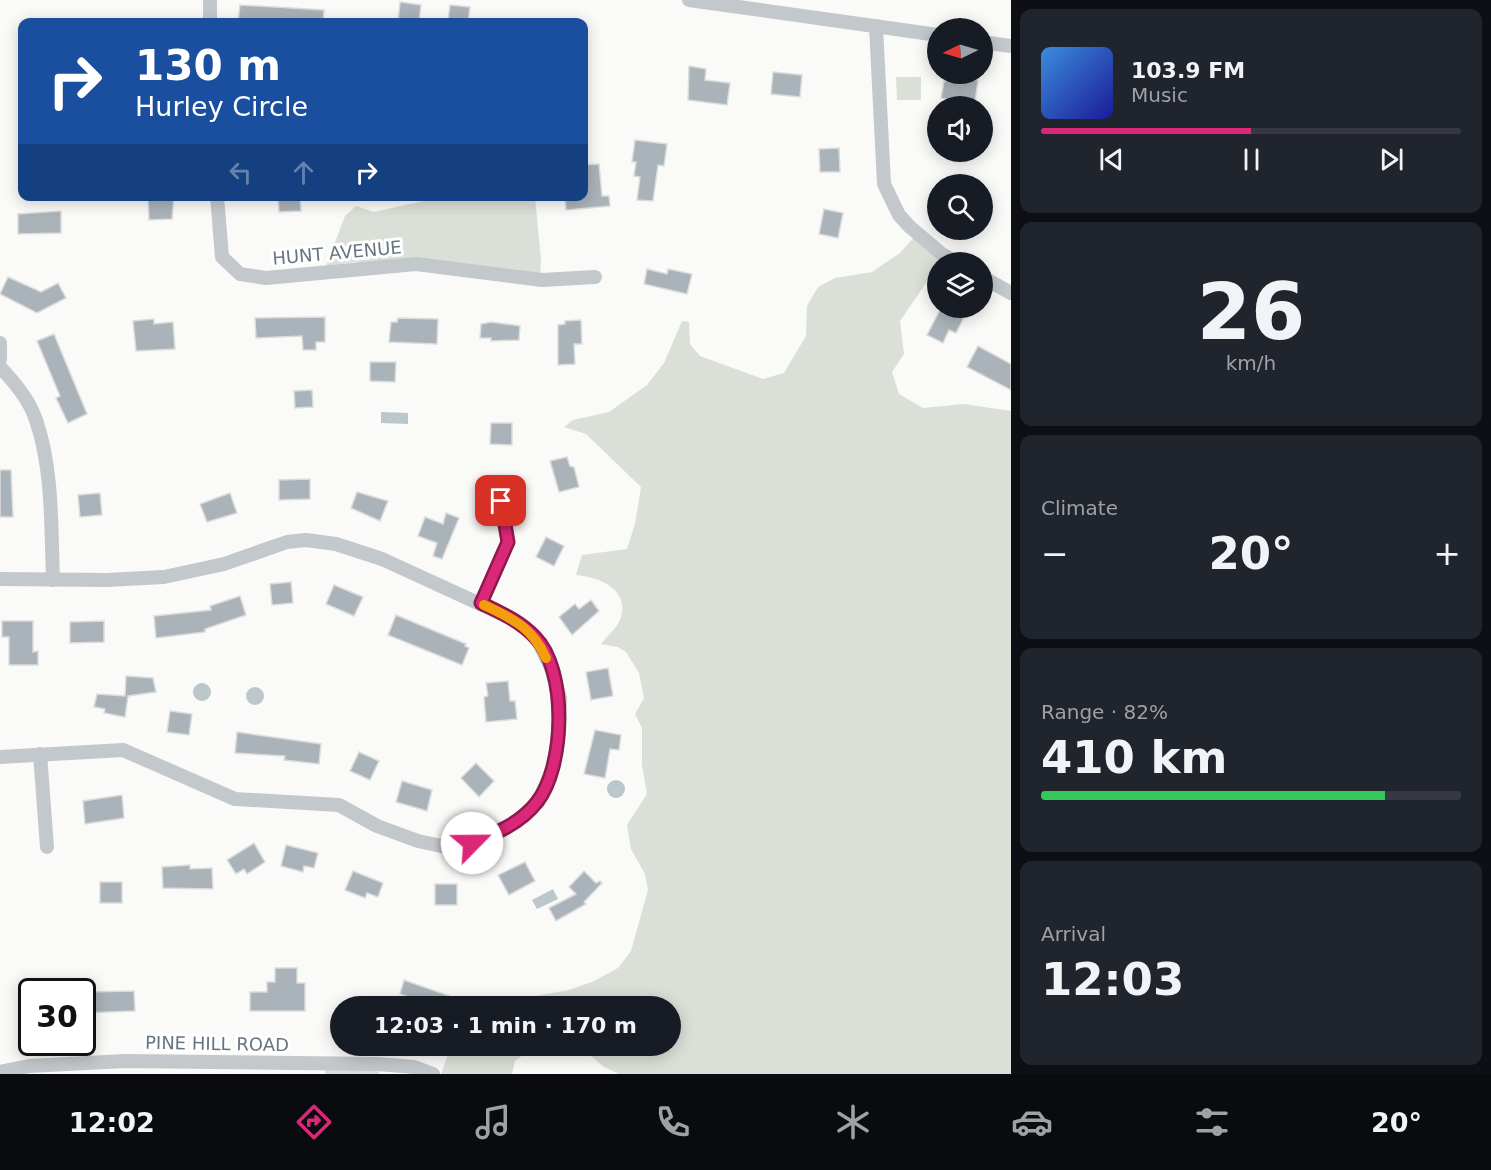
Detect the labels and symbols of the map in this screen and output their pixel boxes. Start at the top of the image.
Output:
north arrow [927,18,993,84]
street label: HUNT AVENUE [271,236,403,269]
pin [475,475,526,526]
position arrow [440,811,504,875]
speed limit sign: 30 [18,978,96,1056]
street label: PINE HILL ROAD [145,1032,289,1055]

